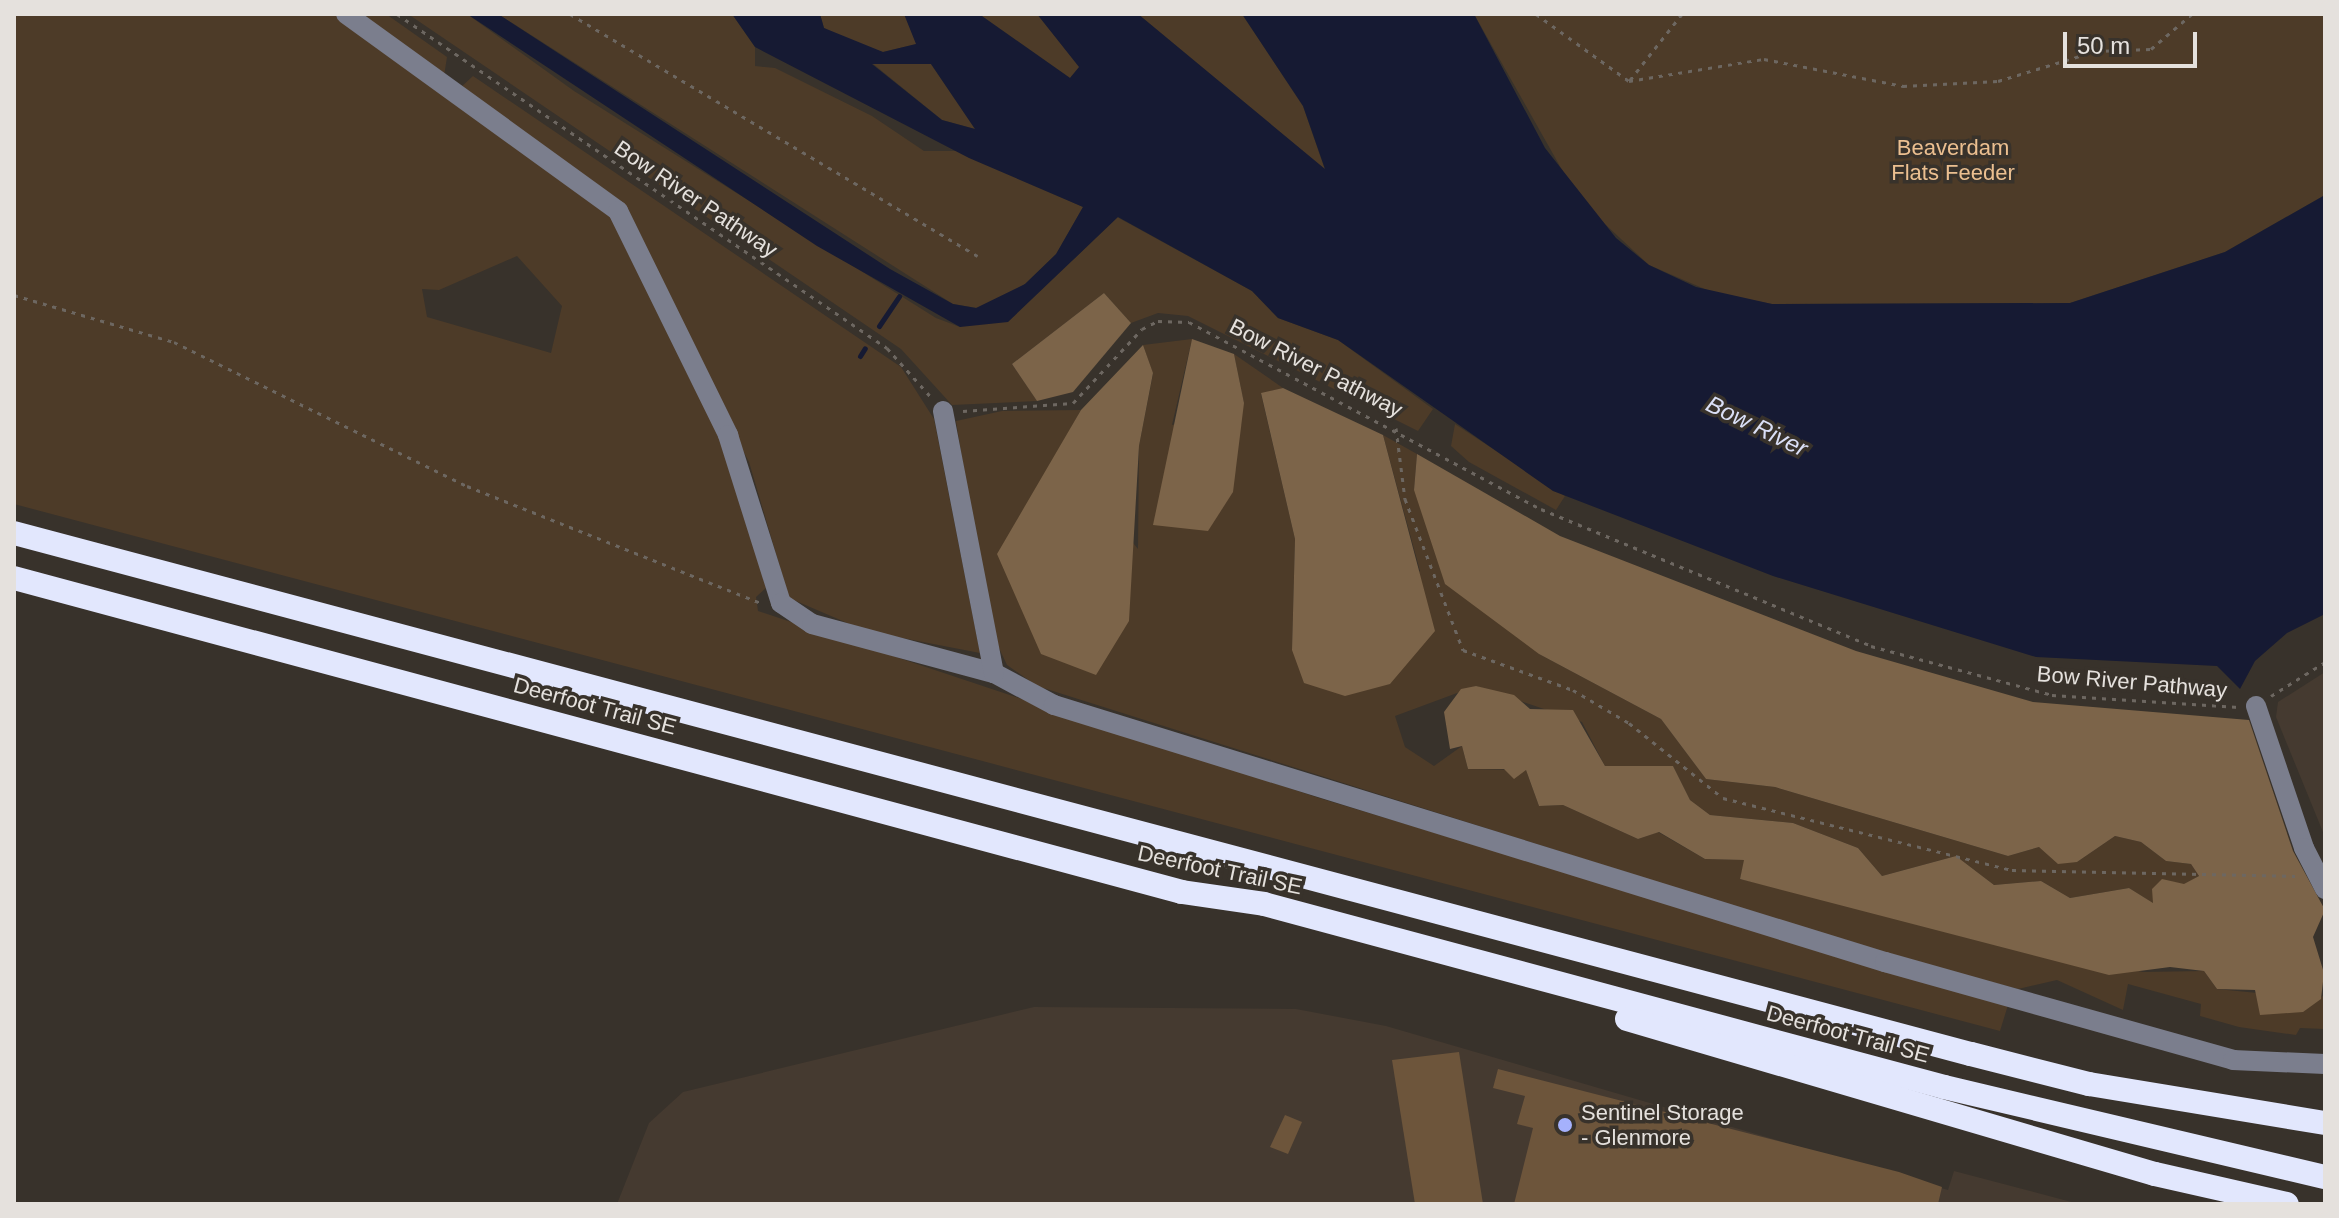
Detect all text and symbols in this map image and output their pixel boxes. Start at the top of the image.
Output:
scale bar [2067,16,2201,66]
text: 50 m [2077,32,2130,59]
park label: Beaverdam Flats Feeder [1891,134,2015,186]
street label: Bow River Pathway [610,135,782,263]
street label: Bow River Pathway [1225,313,1407,423]
water label: Bow River [1702,389,1812,463]
street label: Bow River Pathway [2036,661,2228,703]
street label: Deerfoot Trail SE [510,672,680,740]
street label: Deerfoot Trail SE [1135,840,1305,900]
street label: Deerfoot Trail SE [1763,1000,1933,1068]
place label: Sentinel Storage - Glenmore [1581,1099,1744,1150]
marker: Sentinel Storage - Glenmore [1556,1116,1574,1134]

